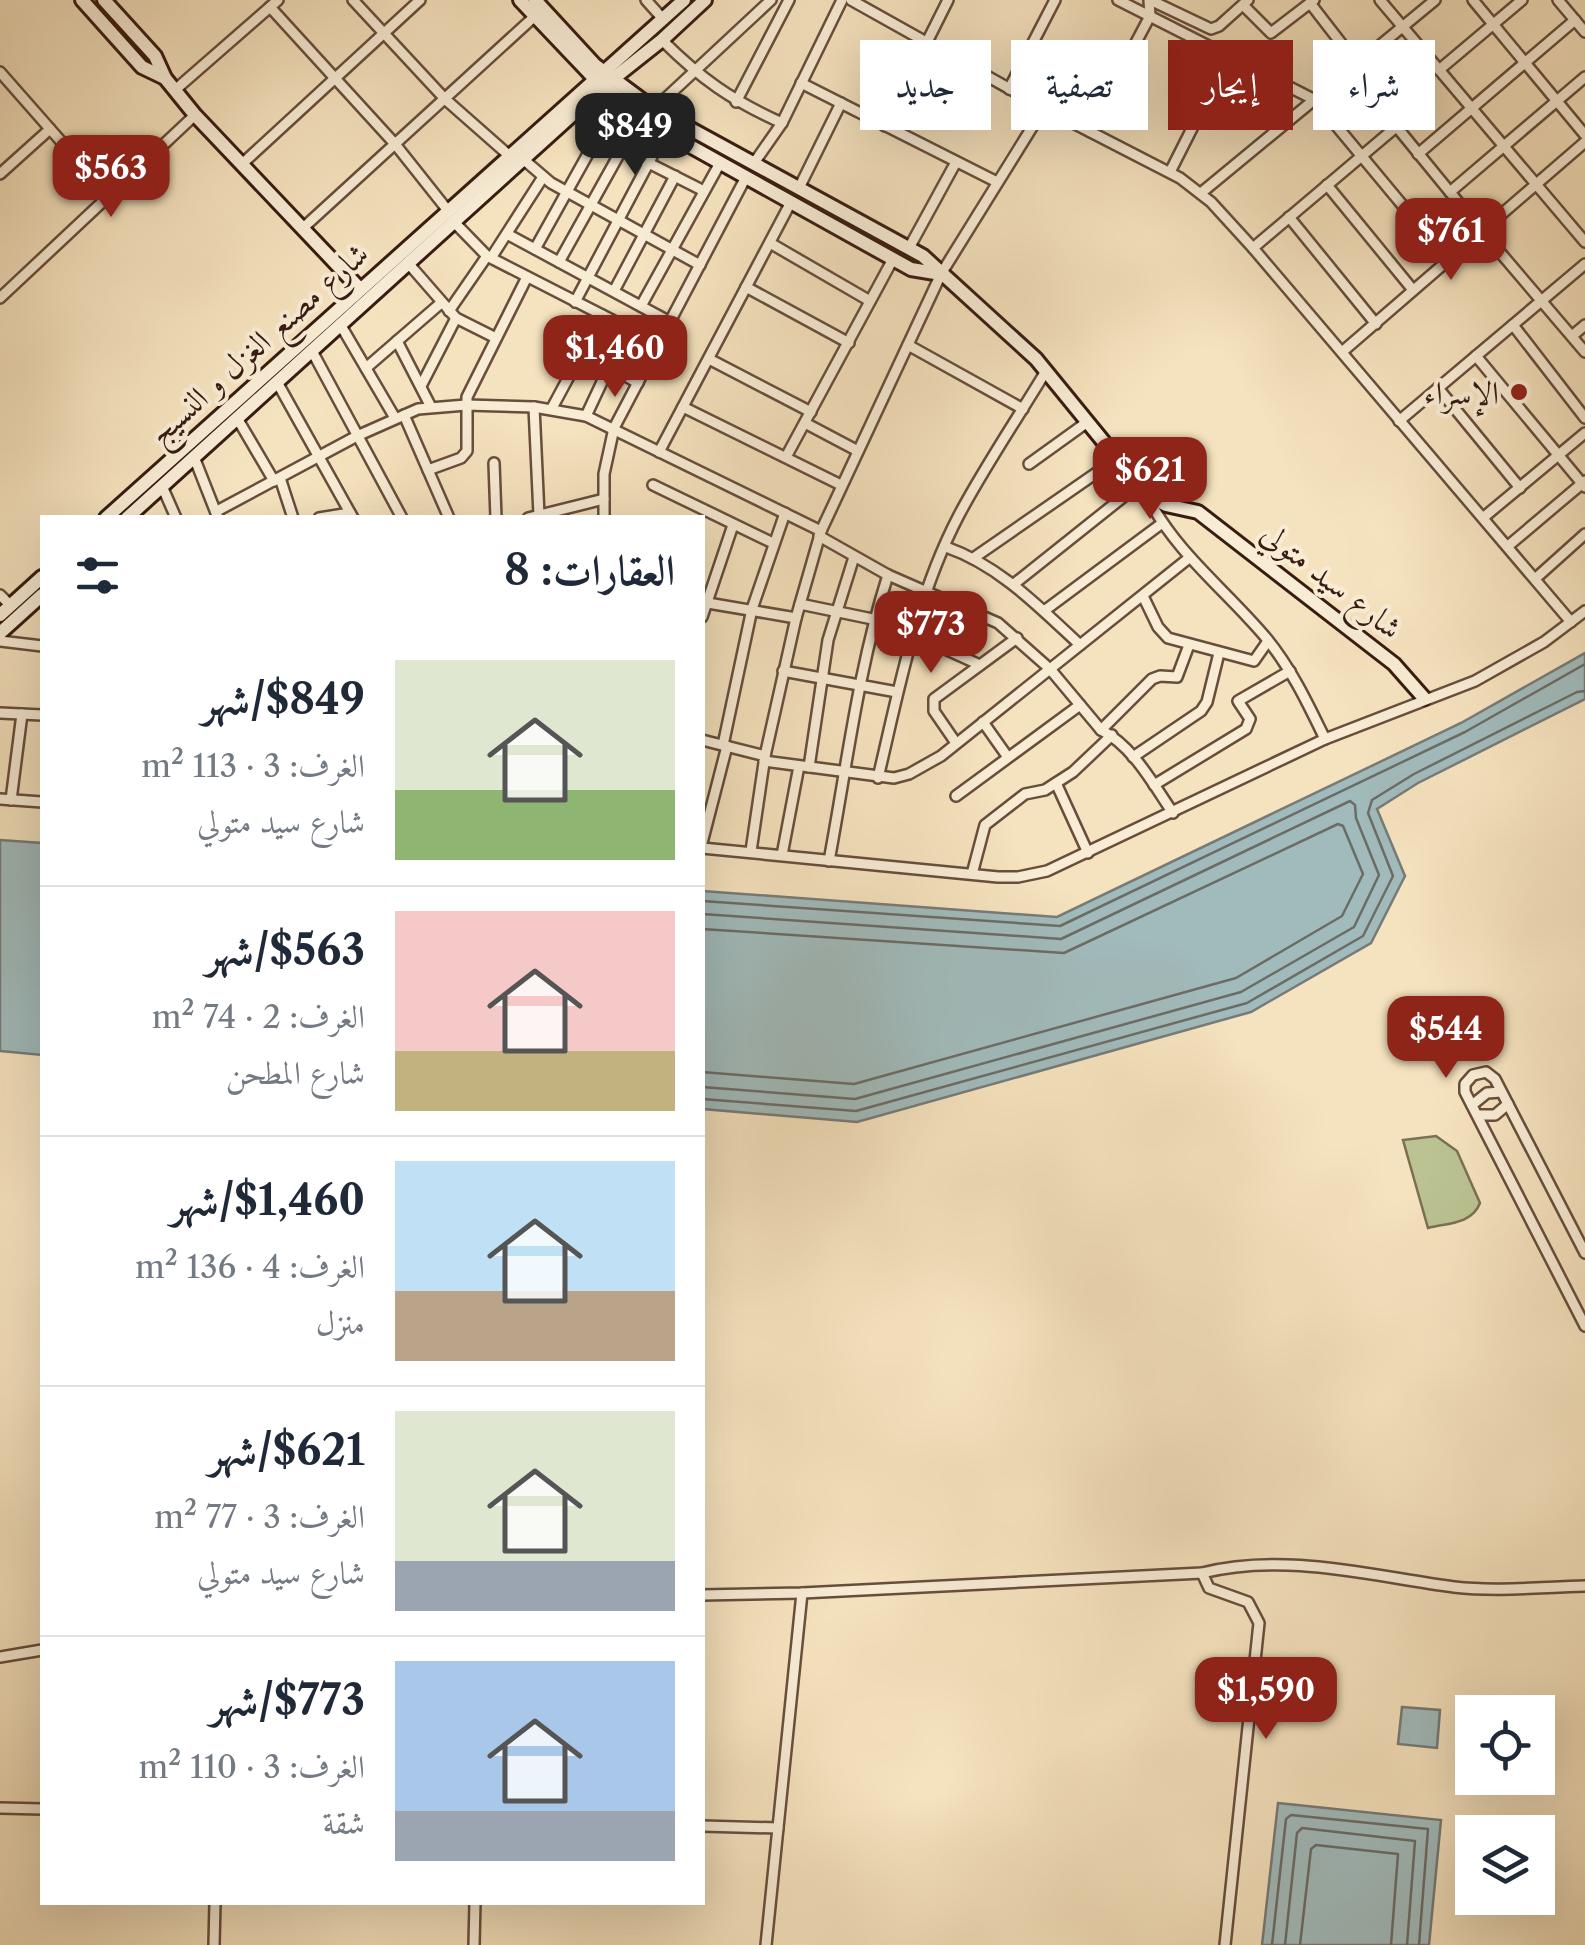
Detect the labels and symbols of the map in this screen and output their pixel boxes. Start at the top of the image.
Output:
pin: $849 [576,93,694,178]
pin: $563 [52,135,170,220]
pin: $761 [1392,198,1510,283]
street label: شارع مصنع الغزل و النسيج [140,234,383,460]
pin: $1,460 [534,315,696,400]
place label: الإسراء [1424,373,1499,417]
marker: الإسراء [1508,381,1530,403]
pin: $621 [1091,437,1209,522]
street label: شارع سيد متولي [1249,513,1410,653]
pin: $773 [872,591,990,676]
pin: $544 [1387,996,1505,1081]
pin: $1,590 [1185,1657,1347,1742]

